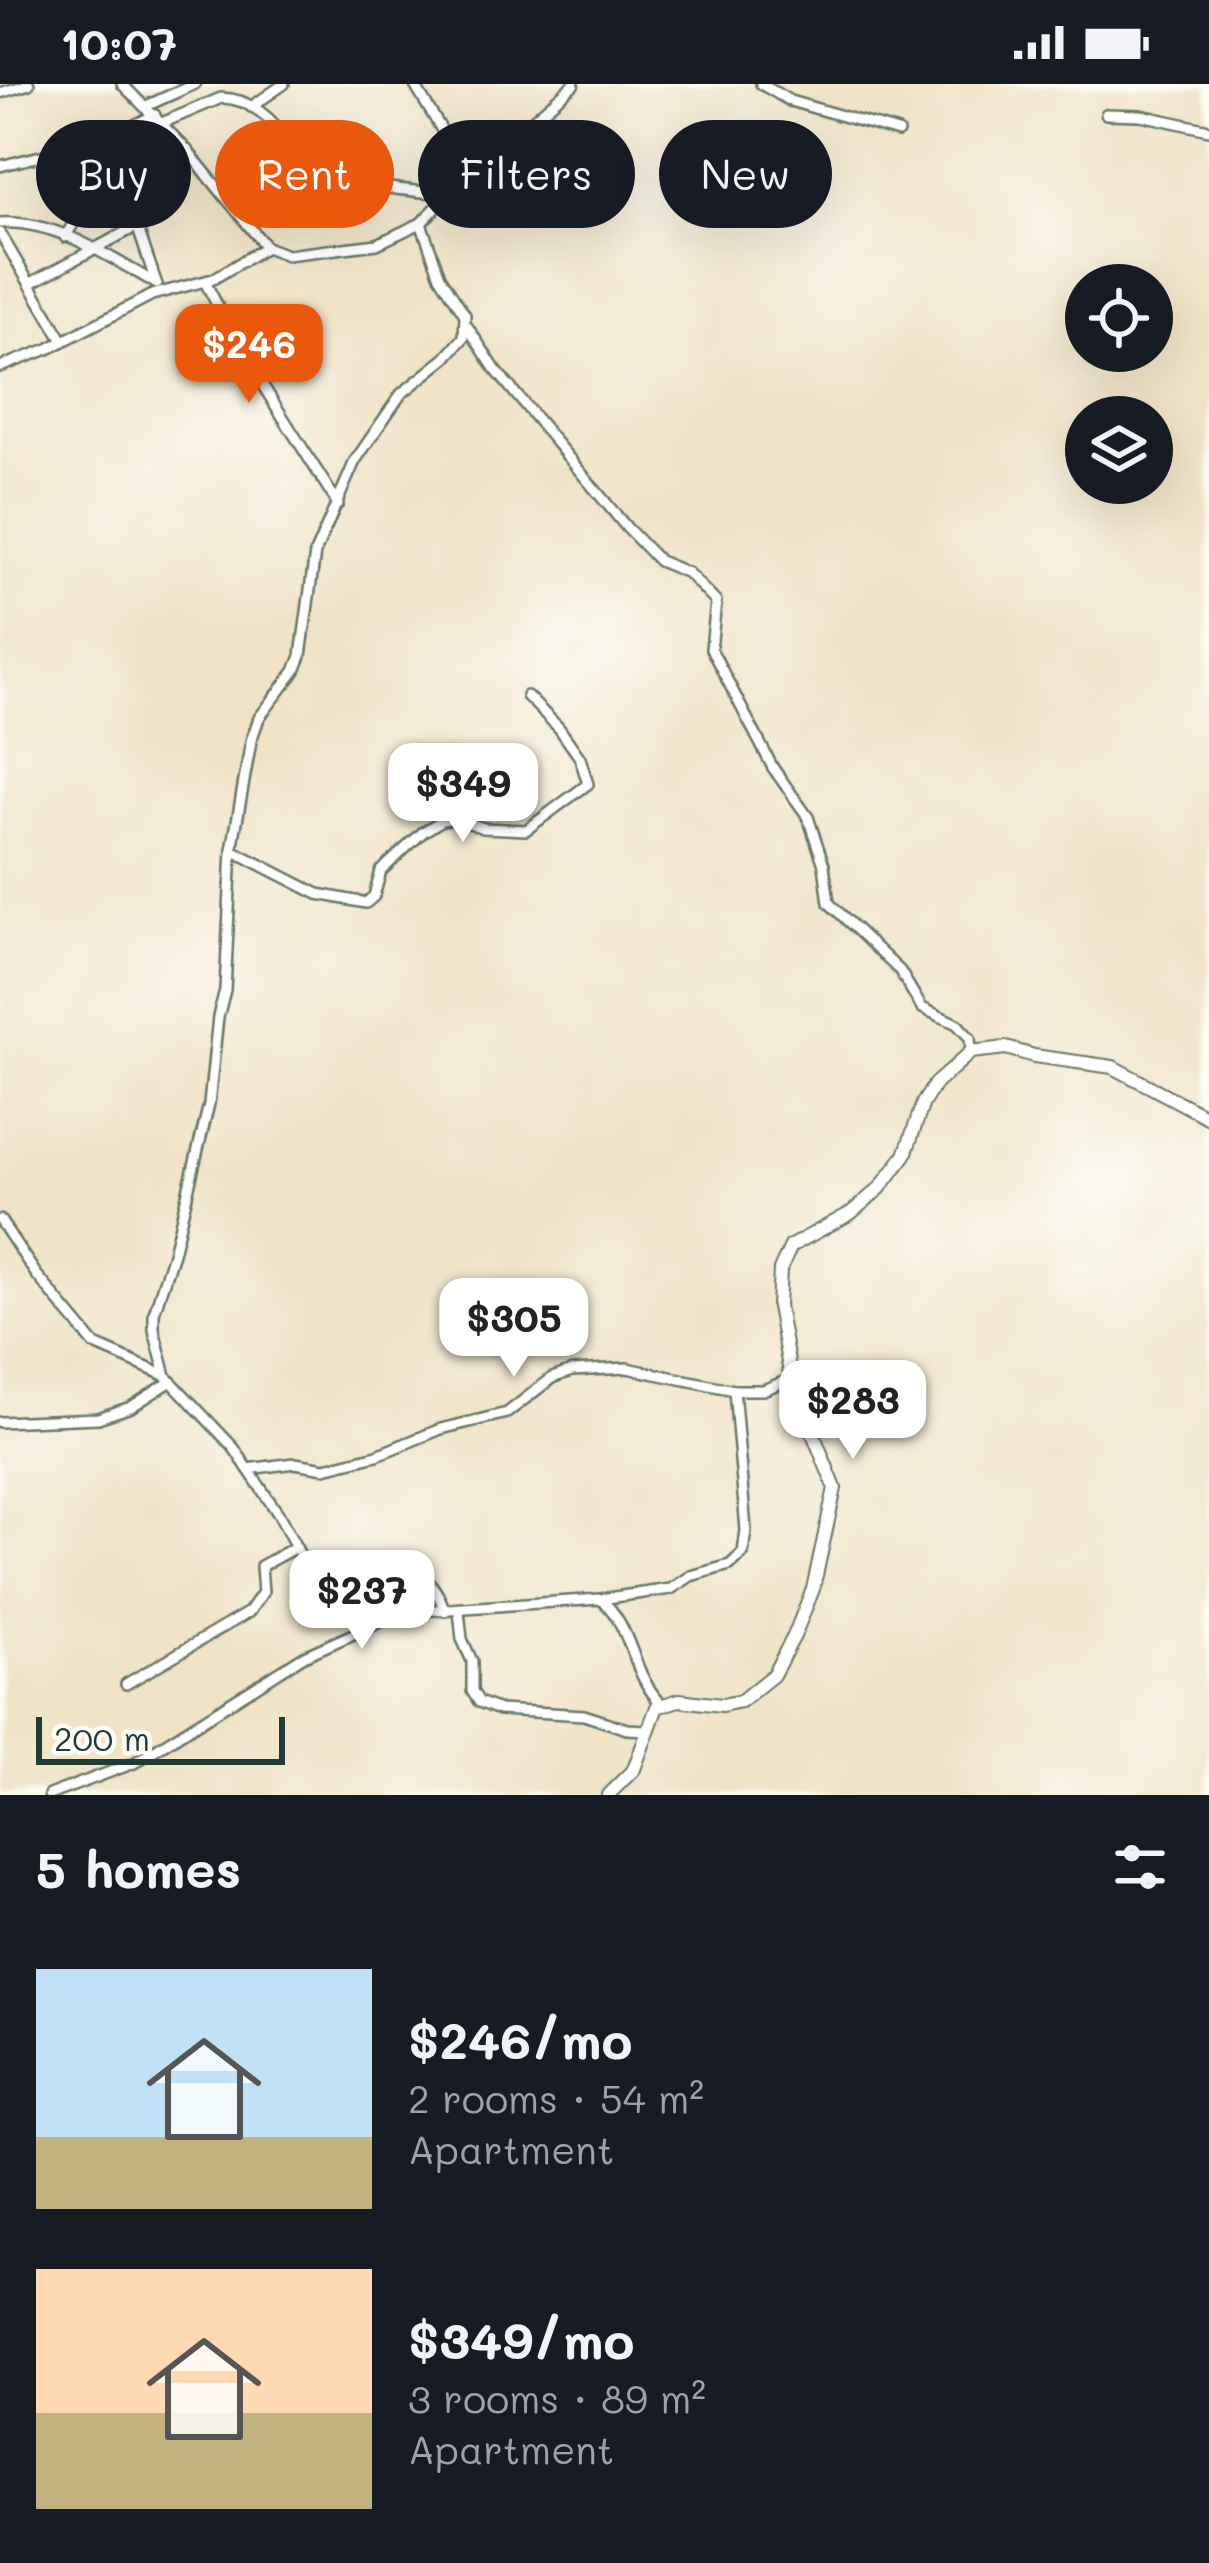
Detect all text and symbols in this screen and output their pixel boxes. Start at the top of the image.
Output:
text: 10:07 [60,13,177,71]
chip: Buy [36,120,191,228]
chip: Rent [215,120,394,228]
chip: Filters [418,120,635,228]
chip: New [659,120,832,228]
map controls [1065,264,1173,504]
button: locate [1065,264,1173,372]
pin: $246 [178,304,320,406]
text: $246 [202,317,296,368]
button: layers [1065,396,1173,504]
pin: $349 [392,743,534,845]
text: $349 [415,756,511,807]
pin: $305 [443,1278,585,1380]
text: $305 [466,1291,562,1342]
pin: $283 [782,1360,924,1462]
text: $283 [806,1373,900,1424]
pin: $237 [291,1550,433,1652]
text: $237 [316,1563,408,1614]
scale bar [36,1711,285,1764]
text: 200 m [54,1716,150,1759]
text: 5 homes [36,1834,241,1901]
icon: filters [1107,1834,1173,1900]
text: $246/mo [408,2005,632,2072]
icon: home [132,2017,276,2161]
text: 2 rooms · 54 m² [408,2072,704,2123]
text: Apartment [408,2123,614,2174]
text: $349/mo [408,2305,634,2372]
icon: home [132,2317,276,2461]
text: 3 rooms · 89 m² [408,2372,706,2423]
text: Apartment [408,2423,614,2474]

